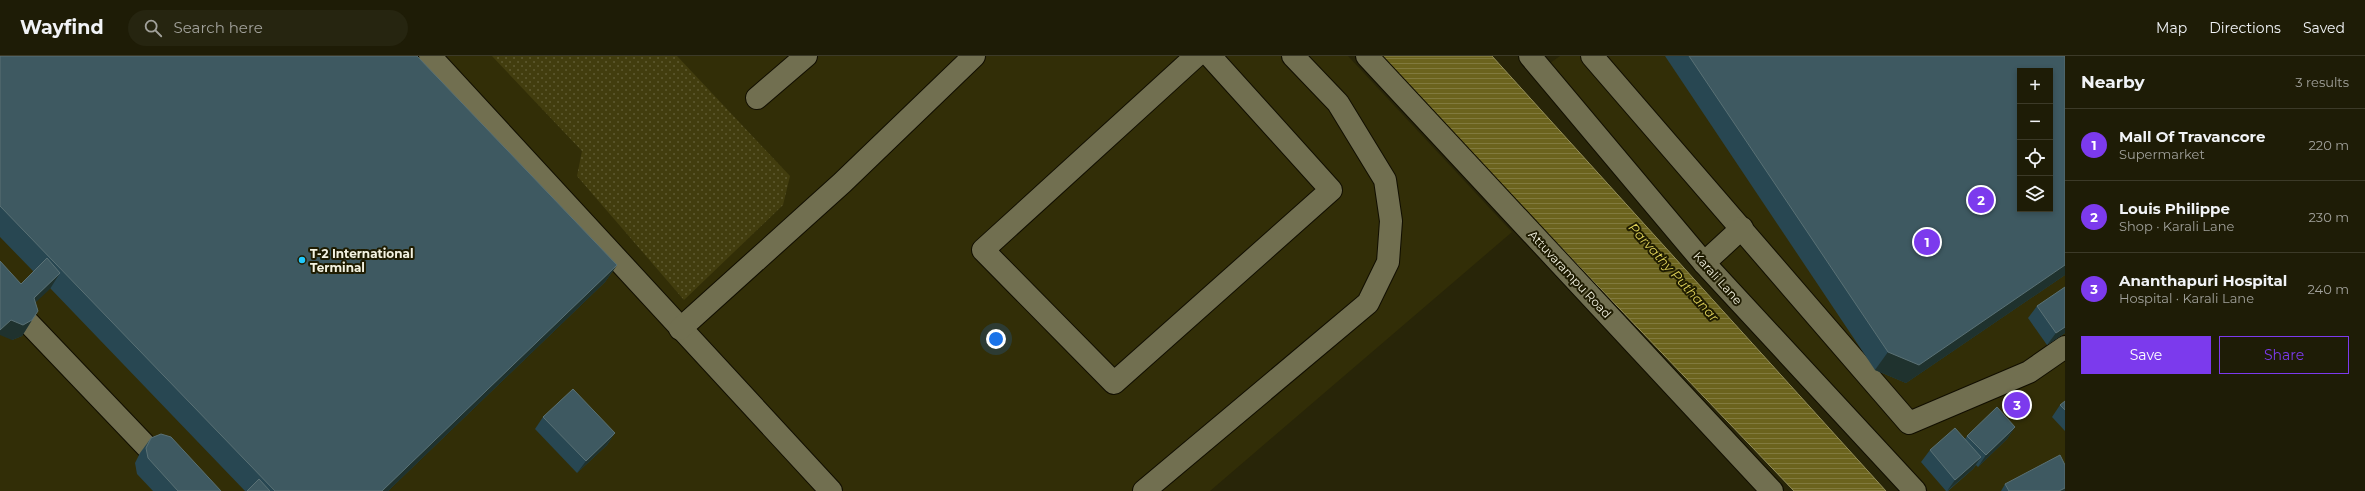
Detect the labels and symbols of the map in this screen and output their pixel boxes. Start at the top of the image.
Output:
pin: 2 [1968,185,1994,215]
water label: Parvathy Puthanar [1626,219,1723,325]
street label: Attuvarampu Road [1526,227,1614,321]
pin: 1 [1914,227,1940,257]
place label: T-2 International Terminal [310,246,414,275]
street label: Karali Lane [1690,248,1746,308]
marker: T-2 International Terminal [297,255,307,265]
your location [986,329,1006,349]
pin: 3 [2004,390,2030,420]

